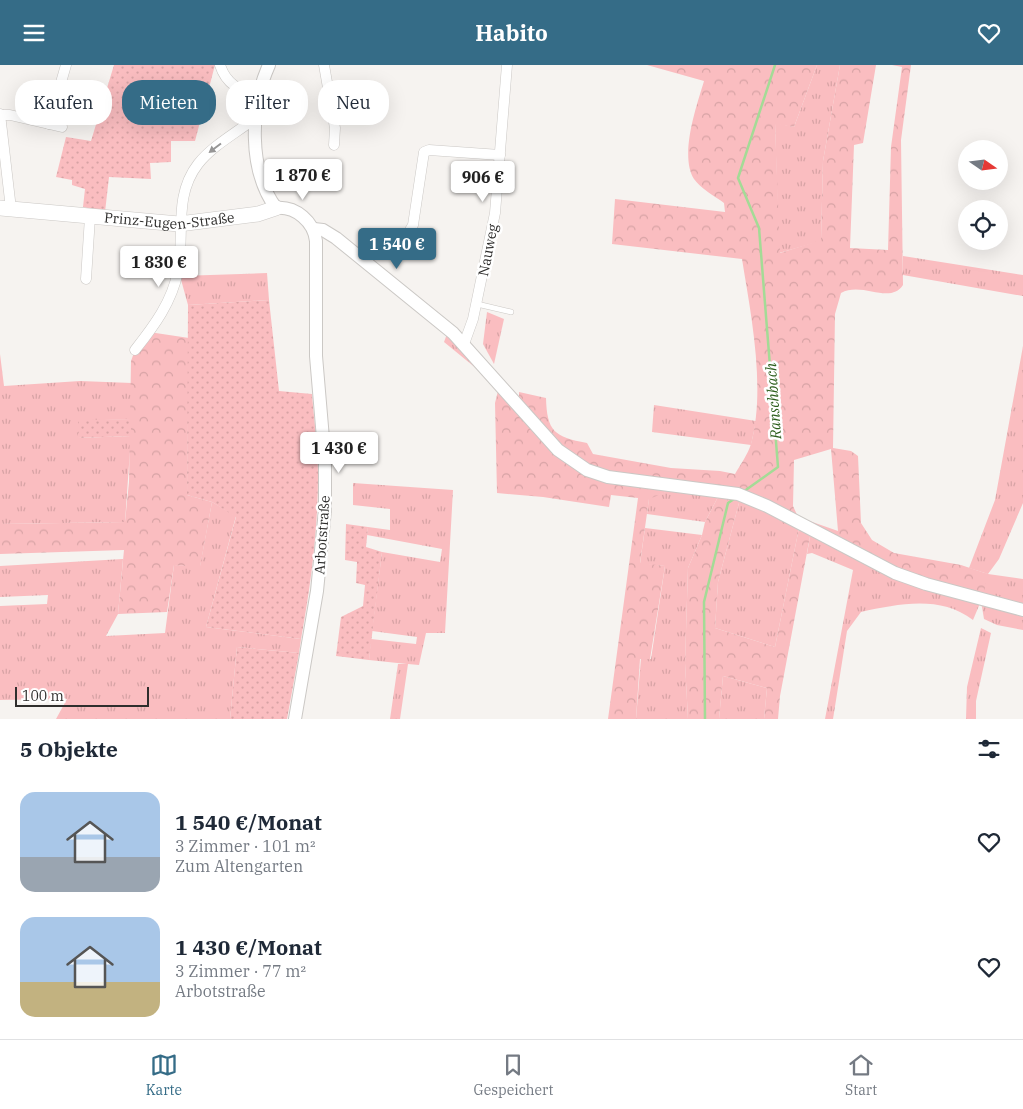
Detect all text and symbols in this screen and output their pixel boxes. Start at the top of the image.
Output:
text: Habito [475,18,548,47]
icon: menu [20,19,48,47]
icon: heart [975,19,1003,47]
chip: Kaufen [15,80,112,125]
chip: Mieten [122,80,216,125]
chip: Filter [226,80,308,125]
chip: Neu [318,80,389,125]
north arrow [958,140,1008,190]
map controls [958,140,1008,250]
one-way arrow [209,143,222,154]
pin: 1 870 € [257,159,349,201]
pin: 906 € [448,161,518,203]
text: 1 870 € [275,165,331,185]
text: 906 € [462,167,504,187]
button: locate [958,200,1008,250]
street label: Prinz-Eugen-Straße [103,208,235,233]
street label: Nauweg [474,222,502,278]
pin: 1 540 € [351,227,443,270]
text: 1 540 € [369,234,425,254]
pin: 1 830 € [113,245,205,288]
text: 1 830 € [131,252,187,272]
water label: Ranschbach [761,361,785,441]
pin: 1 430 € [293,431,385,474]
text: 1 430 € [311,438,367,458]
street label: Arbotstraße [310,495,334,575]
scale bar [15,684,149,707]
text: 100 m [22,687,64,705]
text: 5 Objekte [20,735,118,763]
icon: filters [975,735,1003,763]
text: 1 540 €/Monat [175,808,322,836]
icon: home [60,812,120,872]
icon: heart [975,828,1003,856]
text: 3 Zimmer · 101 m² [175,836,316,856]
text: Zum Altengarten [175,856,303,876]
text: 1 430 €/Monat [175,933,322,961]
icon: home [60,937,120,997]
icon: heart [975,953,1003,981]
text: 3 Zimmer · 77 m² [175,961,306,981]
text: Arbotstraße [175,981,265,1001]
tab: Karte [146,1051,182,1099]
tab: Gespeichert [474,1051,553,1099]
tab: Start [845,1051,877,1099]

